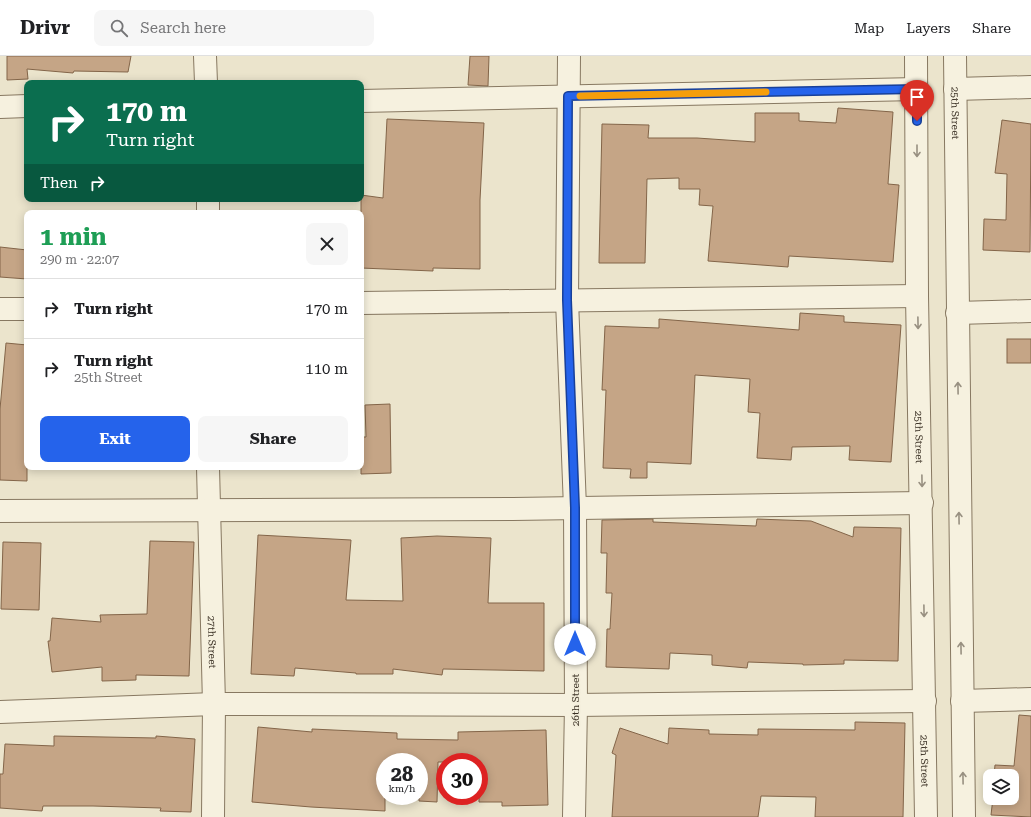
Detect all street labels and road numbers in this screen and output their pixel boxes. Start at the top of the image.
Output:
street label: 25th Street [950,87,961,140]
street label: 25th Street [913,411,925,464]
street label: 27th Street [206,615,219,669]
street label: 26th Street [570,673,581,726]
street label: 25th Street [919,735,931,788]

